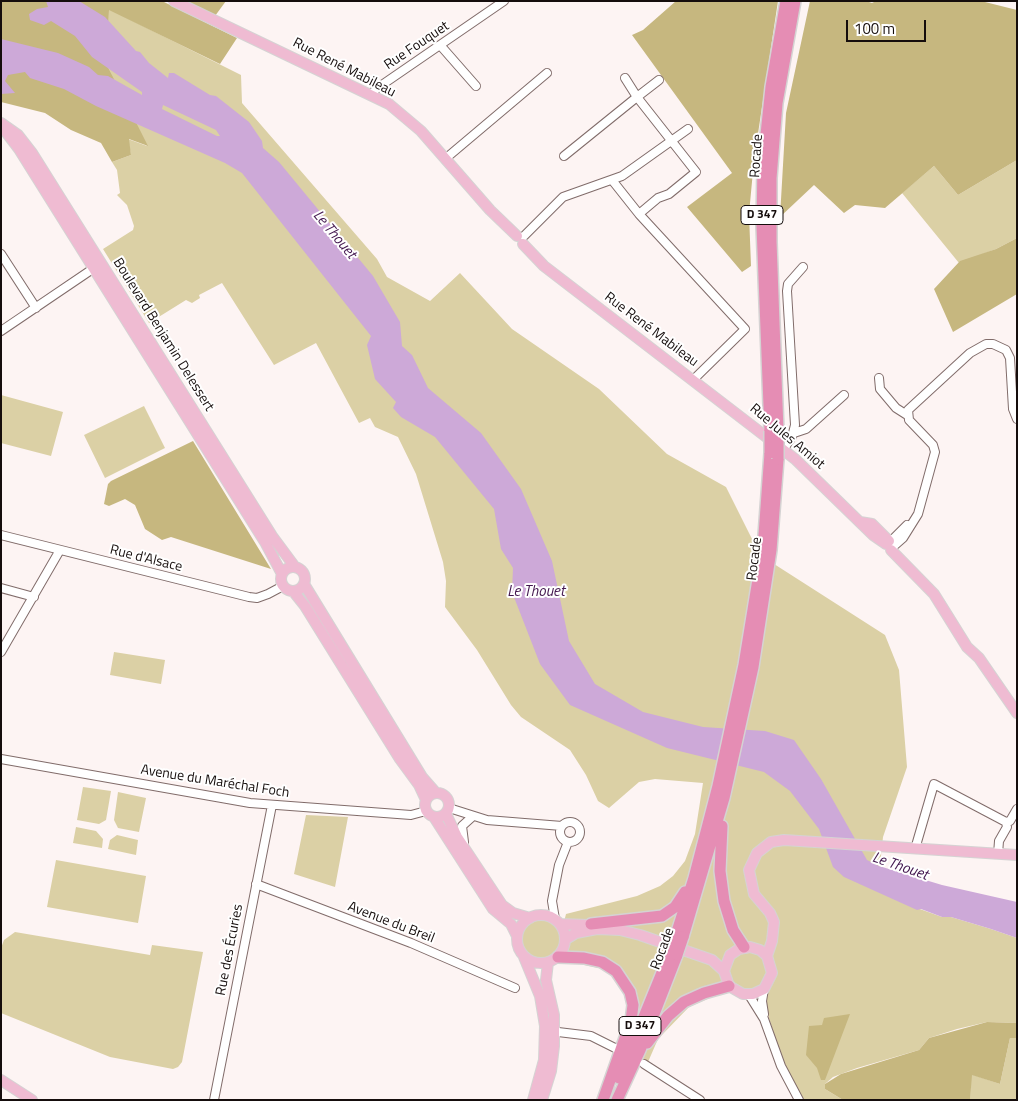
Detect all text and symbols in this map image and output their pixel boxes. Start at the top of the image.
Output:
scale bar [848,10,928,42]
text: 100 m [854,17,895,40]
street label: Rue Fouquet [381,18,453,74]
street label: Rue René Mabileau [290,35,398,101]
street label: Rocade [747,134,767,178]
road number: D 347 [741,206,783,224]
water label: Le Thouet [309,207,359,263]
street label: Boulevard Benjamin Delessert [109,255,217,415]
street label: Rue René Mabileau [601,289,701,371]
street label: Rue Jules Amiot [746,401,828,473]
street label: Rocade [744,536,766,582]
street label: Rue d'Alsace [108,542,184,576]
water label: Le Thouet [507,583,565,601]
street label: Avenue du Maréchal Foch [139,762,291,802]
water label: Le Thouet [870,849,930,885]
street label: Avenue du Breil [345,899,437,947]
street label: Rue des Écuries [213,903,247,997]
street label: Rocade [648,926,678,972]
road number: D 347 [619,1016,661,1036]

